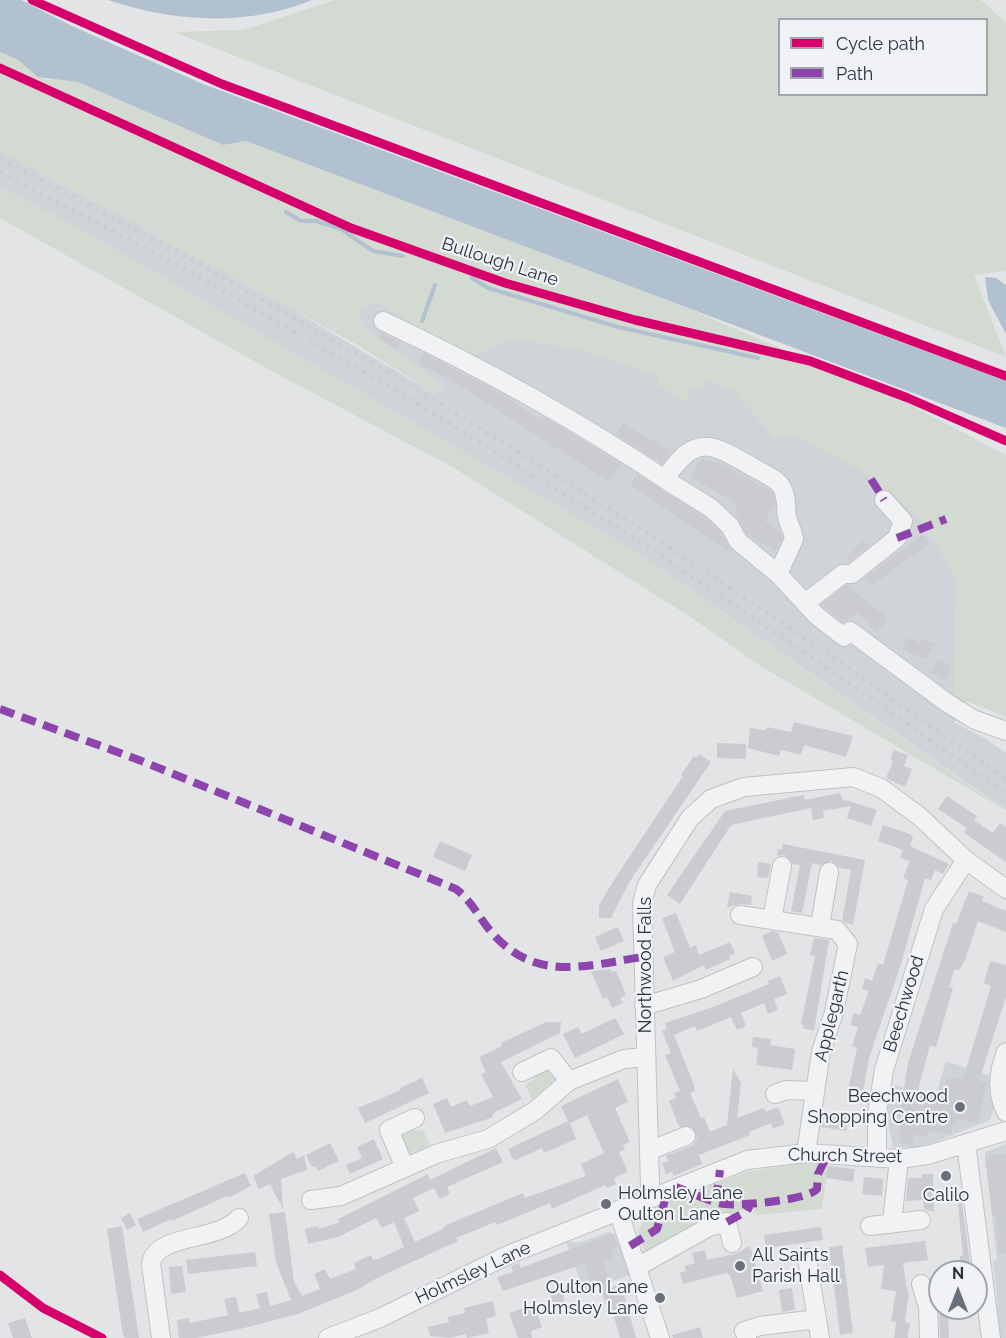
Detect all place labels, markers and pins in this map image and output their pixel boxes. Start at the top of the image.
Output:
place label: Beechwood Shopping Centre [808,1086,948,1128]
marker: Beechwood Shopping Centre [953,1100,967,1114]
marker: Calilo [939,1169,953,1183]
place label: Holmsley Lane Oulton Lane [618,1183,743,1226]
place label: Calilo [923,1185,969,1207]
marker: Holmsley Lane Oulton Lane [599,1197,613,1211]
place label: All Saints Parish Hall [752,1245,840,1288]
marker: All Saints Parish Hall [733,1259,747,1273]
place label: Oulton Lane Holmsley Lane [523,1277,648,1320]
marker: Oulton Lane Holmsley Lane [653,1291,667,1305]

